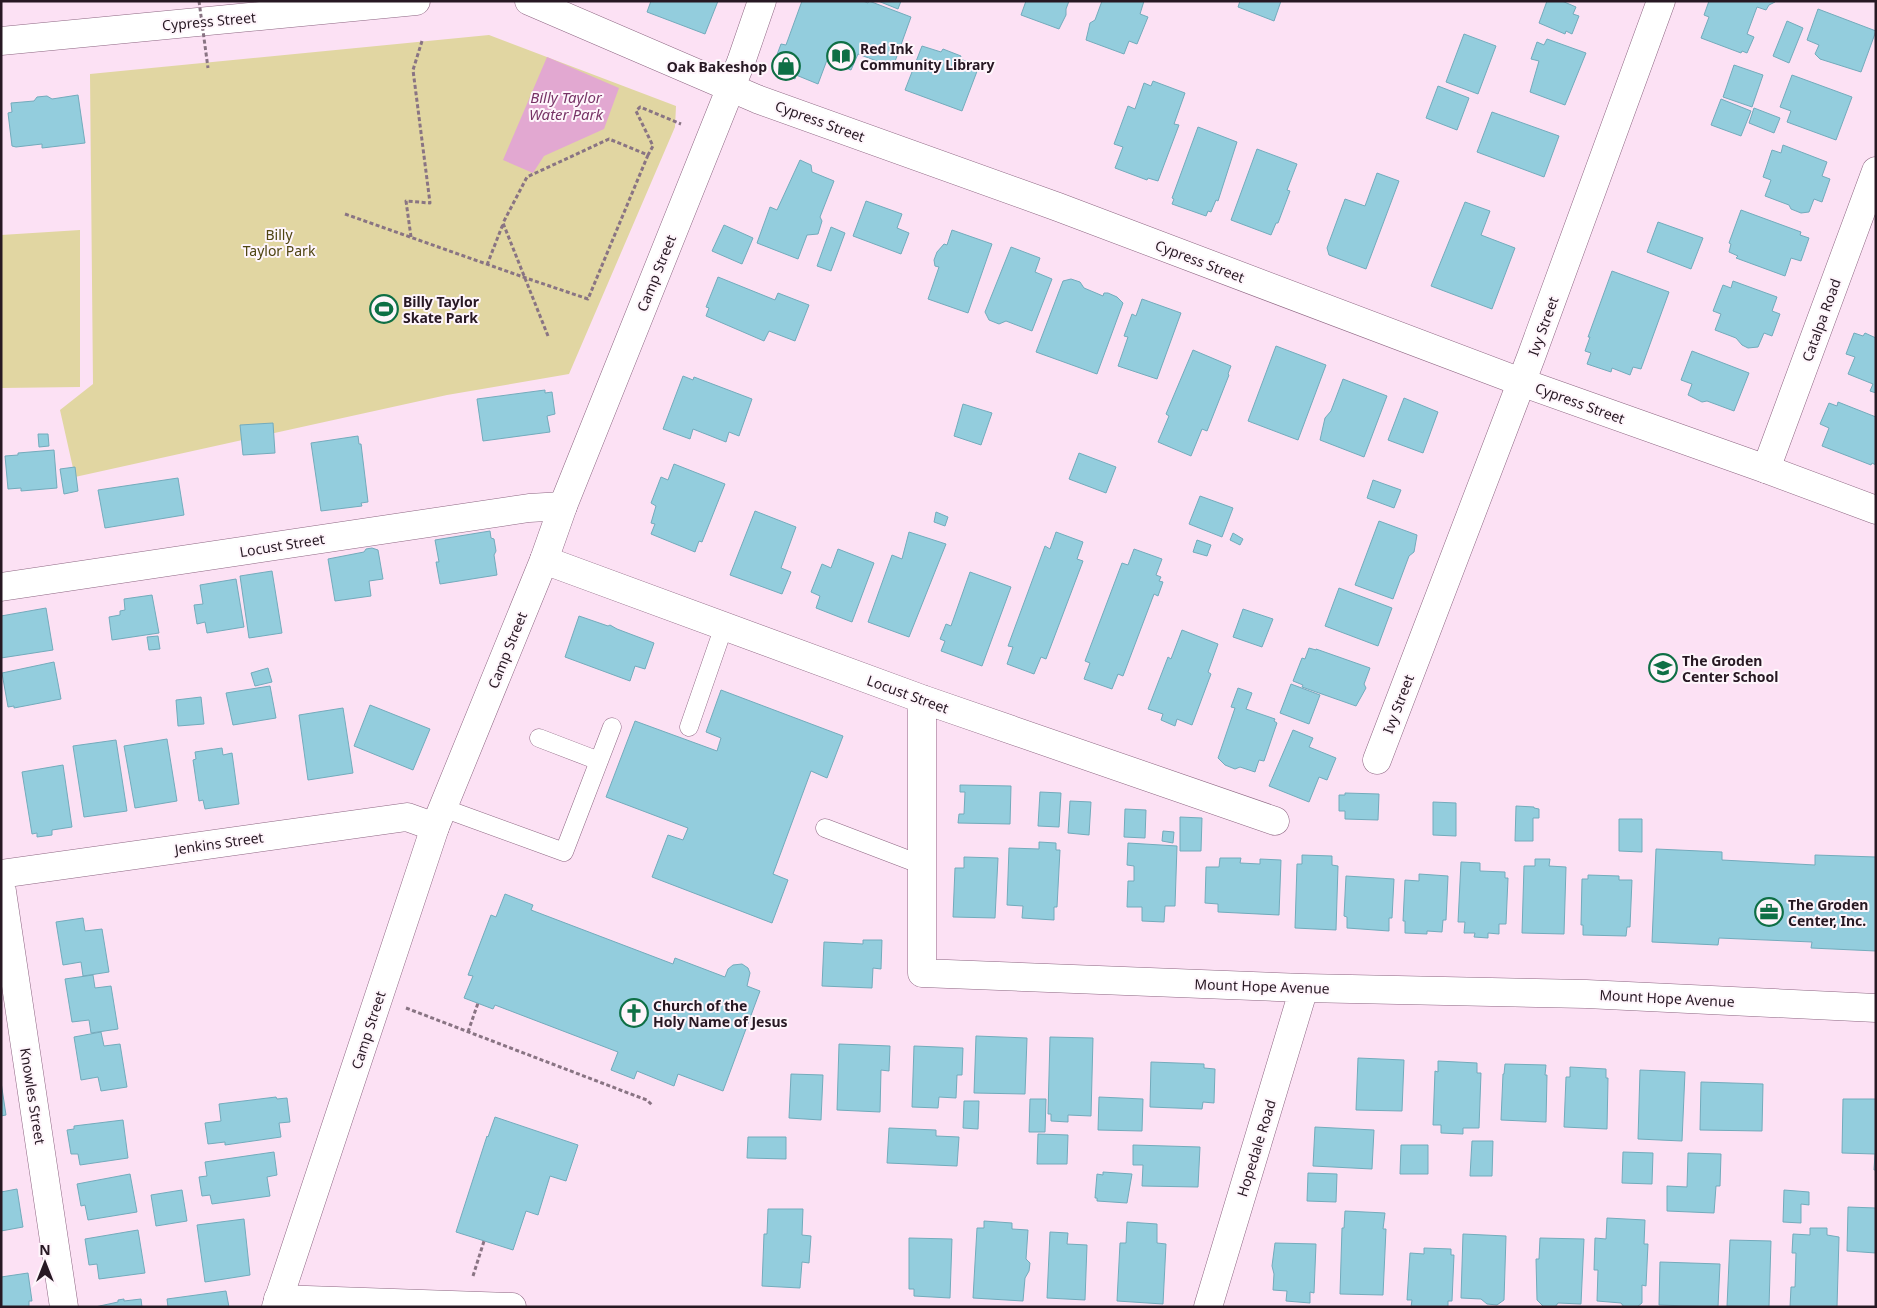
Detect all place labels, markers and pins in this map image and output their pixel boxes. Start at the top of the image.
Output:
place label: Red Ink Community Library [860,39,995,74]
library icon: Red Ink Community Library [826,41,856,71]
shop icon: Oak Bakeshop [771,51,801,81]
place label: Oak Bakeshop [667,57,767,76]
place label: Billy Taylor Skate Park [403,292,480,327]
sports icon: Billy Taylor Skate Park [369,294,399,324]
place label: The Groden Center School [1682,651,1779,686]
school or university icon: The Groden Center School [1648,653,1678,683]
place label: The Groden Center, Inc. [1788,895,1868,930]
office icon: The Groden Center, Inc. [1754,897,1784,927]
place label: Church of the Holy Name of Jesus [653,996,788,1031]
church icon: Church of the Holy Name of Jesus [619,998,649,1028]

